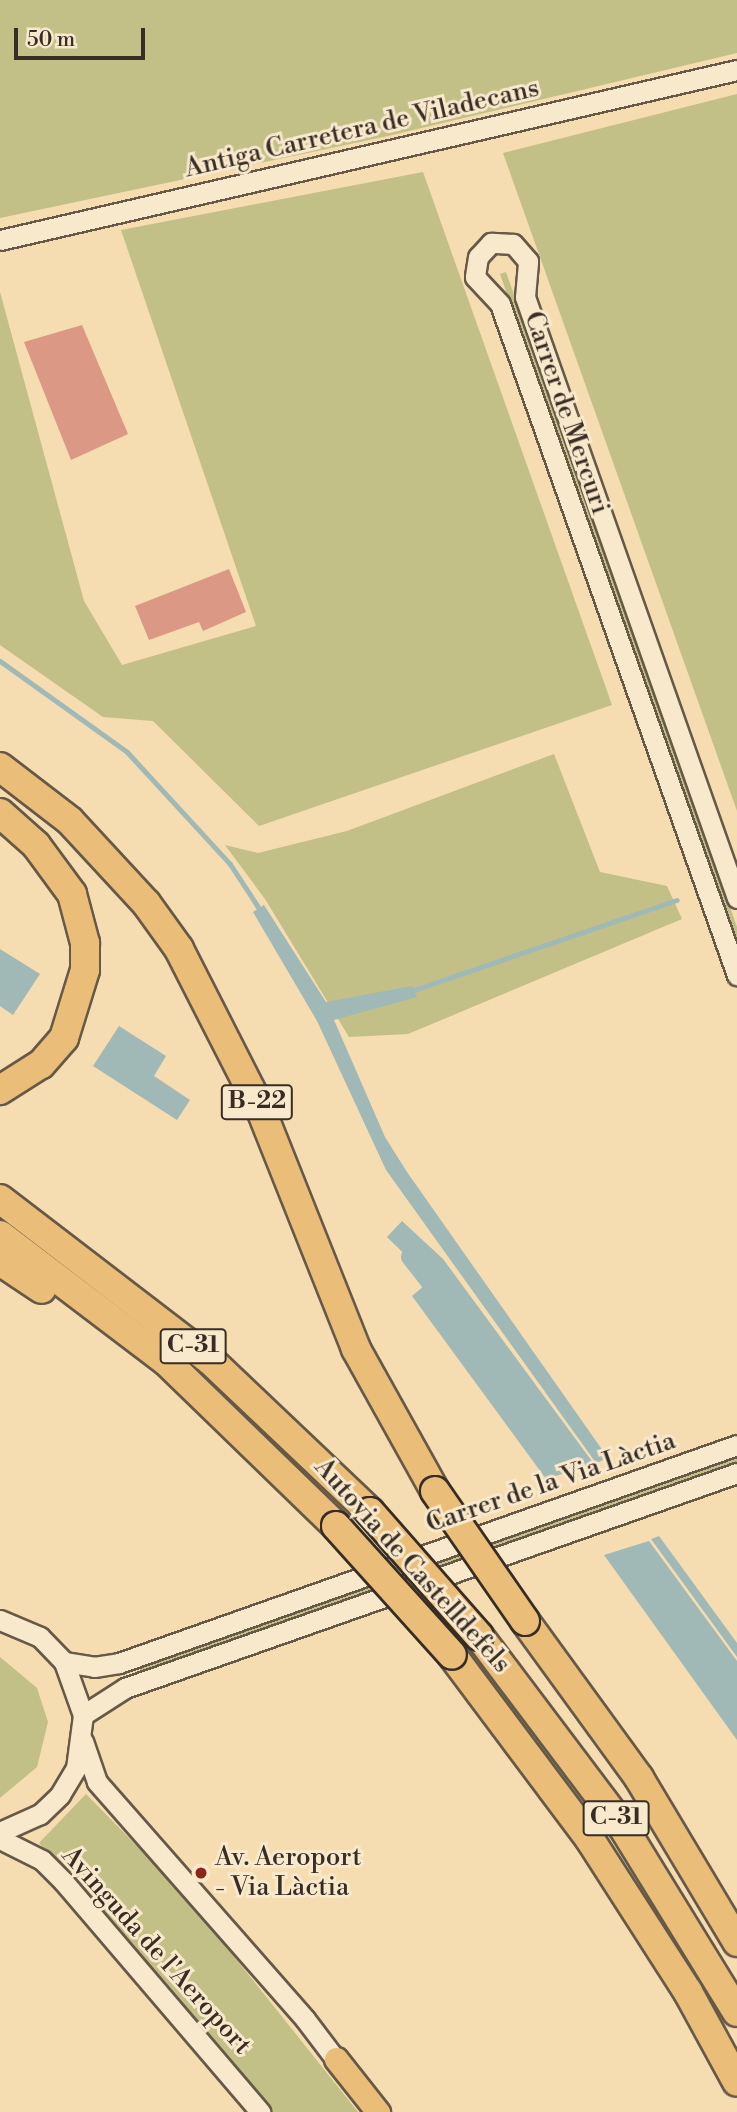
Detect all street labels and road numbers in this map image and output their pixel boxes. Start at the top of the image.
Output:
street label: Antiga Carretera de Viladecans [182,73,542,185]
street label: Carrer de Mercuri [517,308,615,518]
road number: B-22 [220,1082,294,1122]
road number: C-31 [158,1326,228,1366]
street label: Carrer de la Via Làctia [422,1426,680,1540]
street label: Autovia de Castelldefels [307,1452,517,1680]
road number: C-31 [581,1798,651,1839]
street label: Avinguda de l'Aeroport [55,1841,257,2061]

